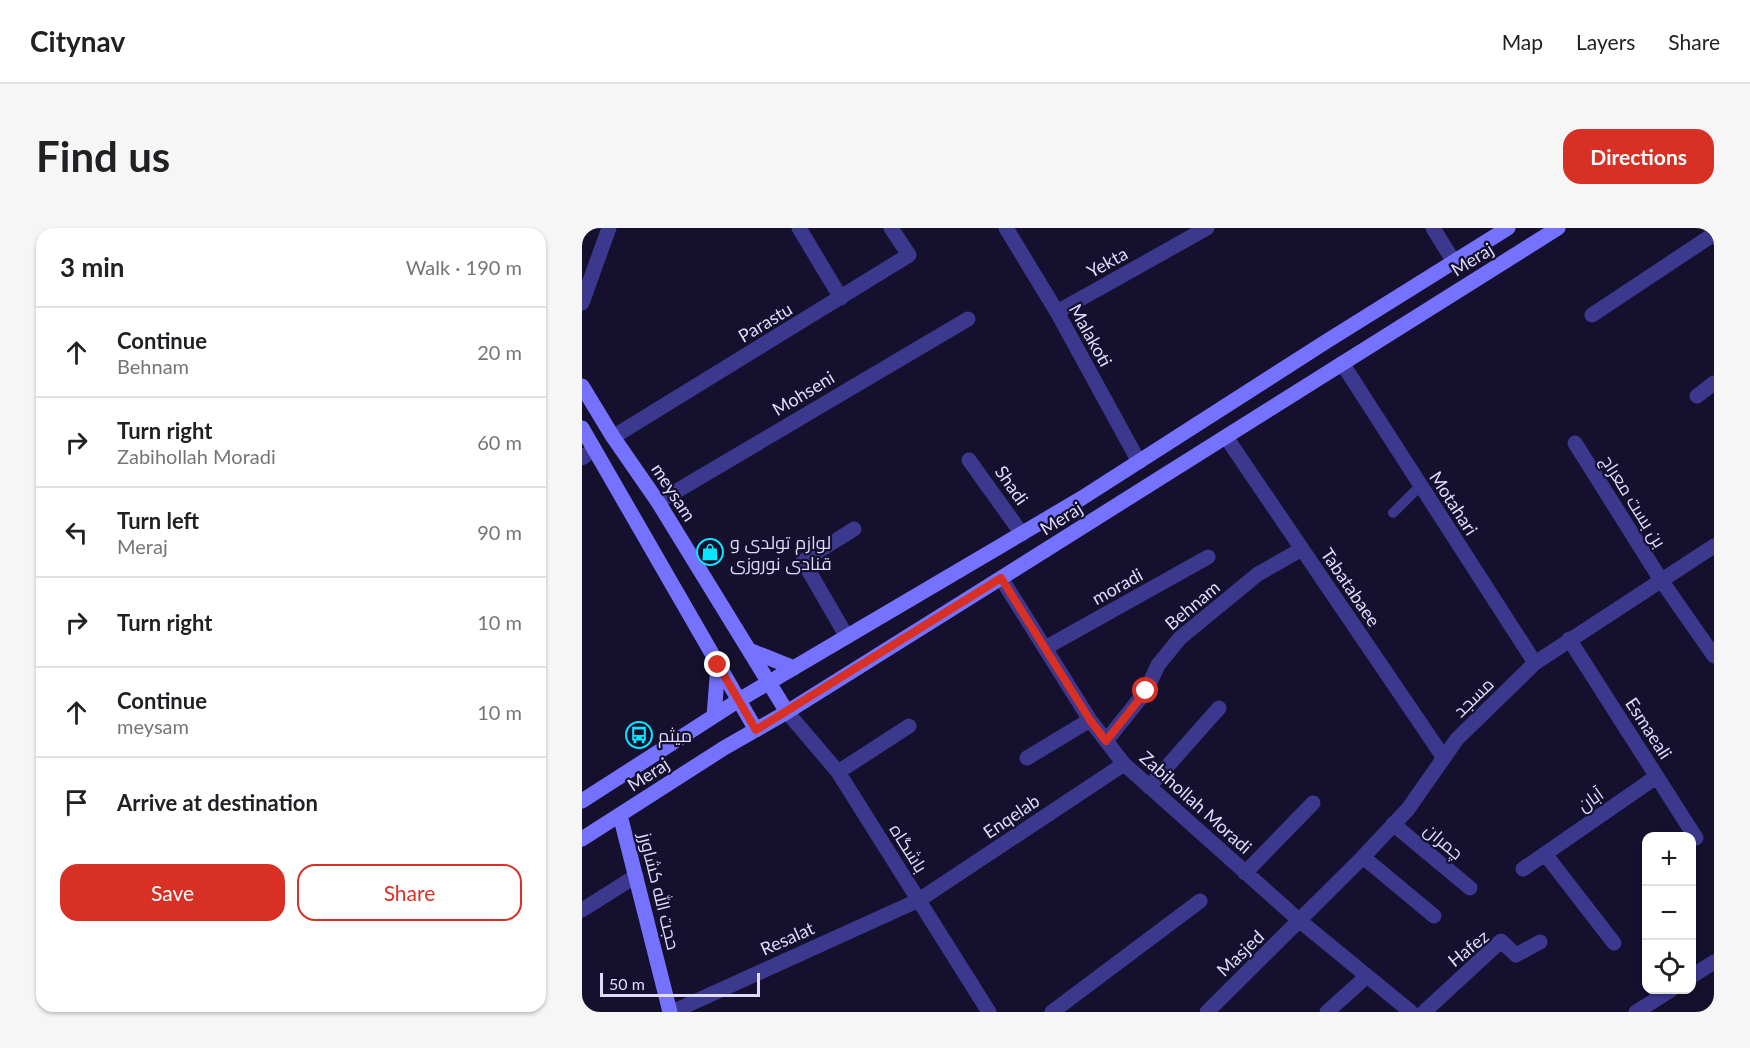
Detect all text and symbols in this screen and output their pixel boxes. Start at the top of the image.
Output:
text: Citynav [30,24,125,58]
text: Map [1502,29,1543,54]
text: Layers [1576,29,1635,54]
text: Share [1668,29,1720,54]
button: Directions [1563,129,1714,184]
text: Find us [36,131,170,181]
street label: Meraj [1447,238,1497,280]
street label: Yekta [1083,242,1131,282]
text: 3 min [60,251,124,283]
text: Walk · 190 m [406,255,522,279]
street label: Parastu [734,297,796,347]
street label: Malakoti [1065,300,1117,370]
text: Continue [117,327,207,354]
icon: ahead [60,336,93,369]
text: 20 m [477,340,522,364]
text: Behnam [117,354,189,378]
street label: Mohseni [768,366,838,420]
text: Turn right [117,417,212,444]
icon: right [60,426,93,459]
text: 60 m [477,430,522,454]
text: Zabihollah Moradi [117,444,276,468]
street label: بن بست معراج [1595,451,1671,553]
street label: meysam [647,459,701,525]
street label: Shadi [991,461,1033,509]
street label: Motahari [1425,467,1483,539]
street label: Meraj [1036,497,1086,539]
text: Turn left [117,507,199,534]
icon: left [60,516,93,549]
text: 90 m [477,520,522,544]
place label: لوازم تولدی و قنادی نوروزی [730,531,832,575]
text: Meraj [117,534,168,558]
shop icon: لوازم تولدی و قنادی نوروزی [695,537,725,567]
street label: Tabatabaee [1317,544,1385,630]
street label: moradi [1088,563,1146,609]
street label: Behnam [1160,576,1224,634]
icon: right [60,606,93,639]
text: Turn right [117,609,212,636]
text: 10 m [477,610,522,634]
route end [704,651,730,677]
street label: مسجد [1448,673,1498,721]
route start [1132,677,1158,703]
text: Continue [117,687,207,714]
street label: Esmaeali [1621,693,1677,763]
icon: ahead [60,696,93,729]
text: 10 m [477,700,522,724]
text: meysam [117,714,189,738]
bus stop icon: میثم [624,720,654,750]
place label: میثم [658,724,692,748]
street label: Zabihollah Moradi [1136,746,1256,858]
street label: Meraj [623,752,673,796]
street label: آبان [1573,782,1608,817]
icon: arrive [60,786,93,819]
text: Arrive at destination [117,789,318,816]
street label: Enqelab [979,789,1043,843]
street label: چمران [1419,818,1468,865]
street label: باشگاه [885,819,933,877]
street label: حجت الله کشاورز [634,829,685,952]
map controls [1642,832,1696,994]
button: + [1642,832,1696,886]
button: Save [60,864,285,921]
button: Share [297,864,522,921]
button: − [1642,886,1696,940]
street label: Resalat [757,916,818,960]
street label: Masjed [1212,925,1268,981]
street label: Hafez [1443,925,1493,971]
button: locate [1642,940,1696,994]
scale bar [600,970,760,998]
text: 50 m [609,974,645,993]

